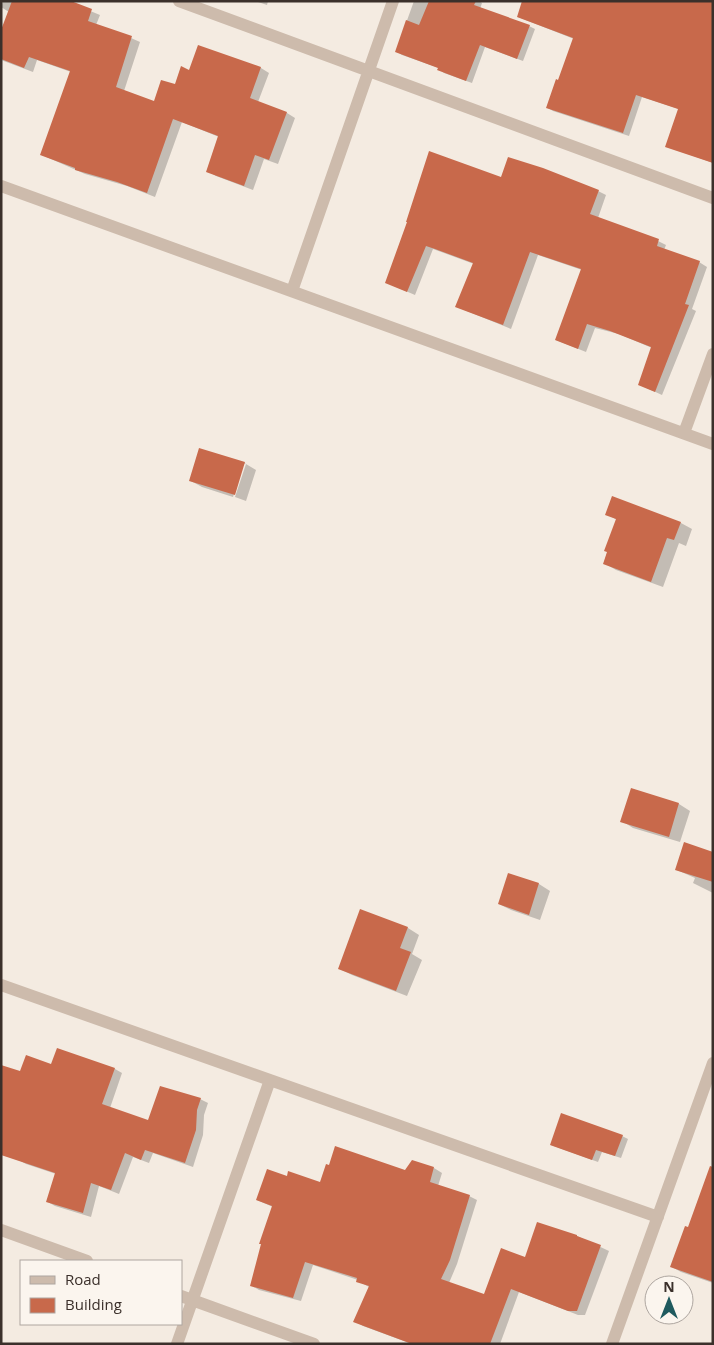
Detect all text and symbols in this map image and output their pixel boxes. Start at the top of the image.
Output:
legend [20,1260,182,1325]
text: Road [65,1269,101,1289]
north arrow [644,1275,694,1325]
text: N [663,1277,675,1296]
text: Building [65,1294,122,1314]

